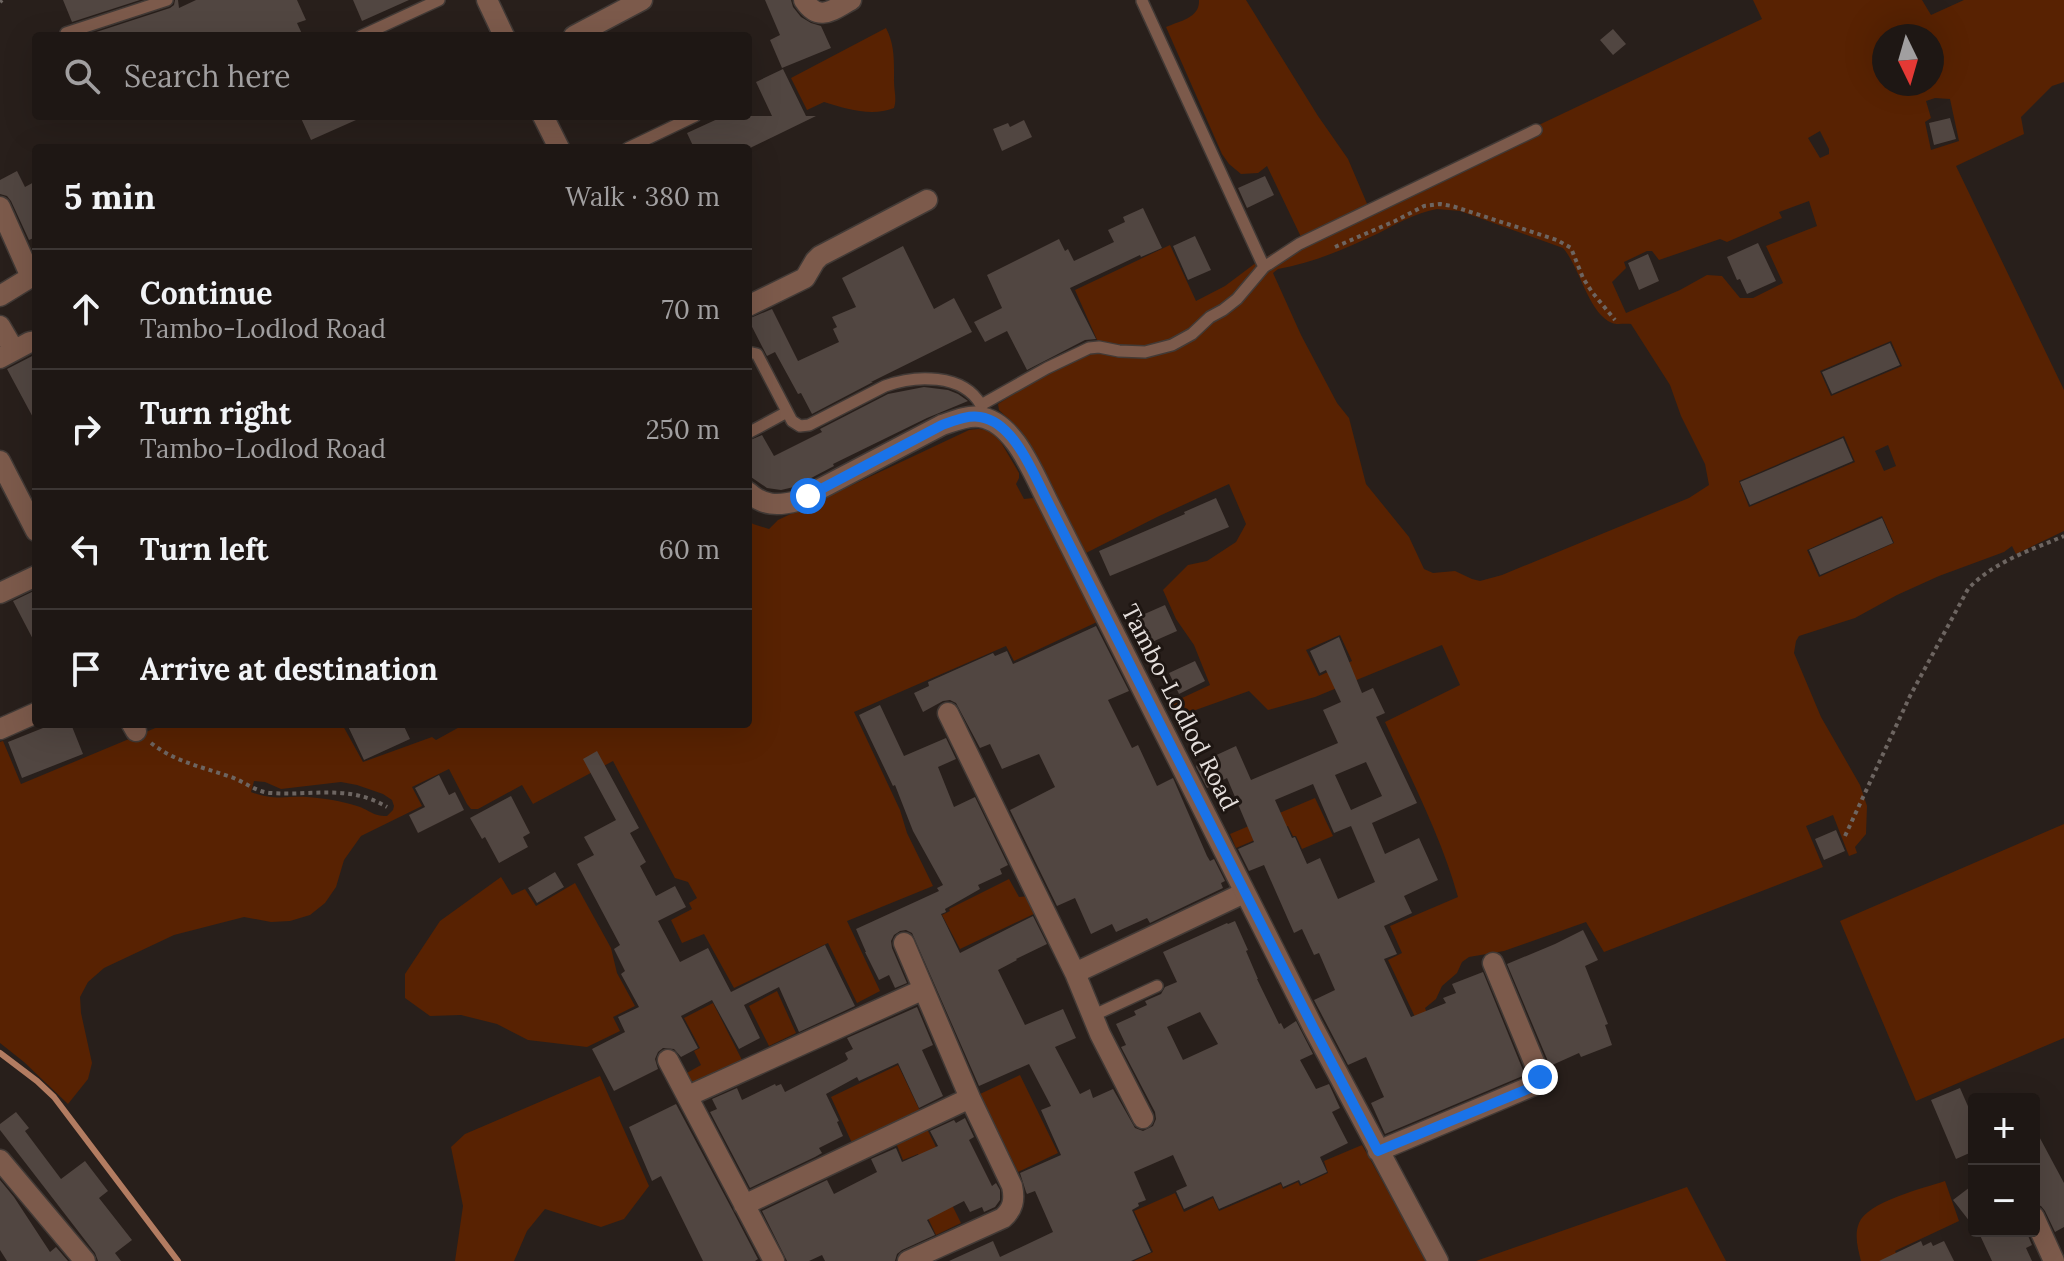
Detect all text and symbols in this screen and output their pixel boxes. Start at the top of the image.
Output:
north arrow [1872,24,1944,96]
search box [32,32,752,120]
icon: search [60,54,104,98]
text: Search here [124,57,291,95]
text: 5 min [64,175,155,218]
text: Walk · 380 m [565,180,720,213]
text: Continue [140,274,272,312]
icon: ahead [64,287,108,331]
text: 70 m [662,293,720,326]
text: Tambo-Lodlod Road [140,312,386,345]
text: Turn right [140,394,291,432]
icon: right [64,407,108,451]
text: 250 m [646,413,720,446]
text: Tambo-Lodlod Road [140,432,386,465]
route start [790,478,826,514]
icon: left [64,527,108,571]
text: Turn left [140,530,268,568]
text: 60 m [659,533,720,566]
street label: Tambo-Lodlod Road [1115,599,1245,815]
icon: arrive [64,647,108,691]
text: Arrive at destination [140,650,438,688]
route end [1522,1059,1558,1095]
map controls [1968,1093,2040,1237]
button: + [1968,1093,2040,1165]
button: − [1968,1165,2040,1237]

